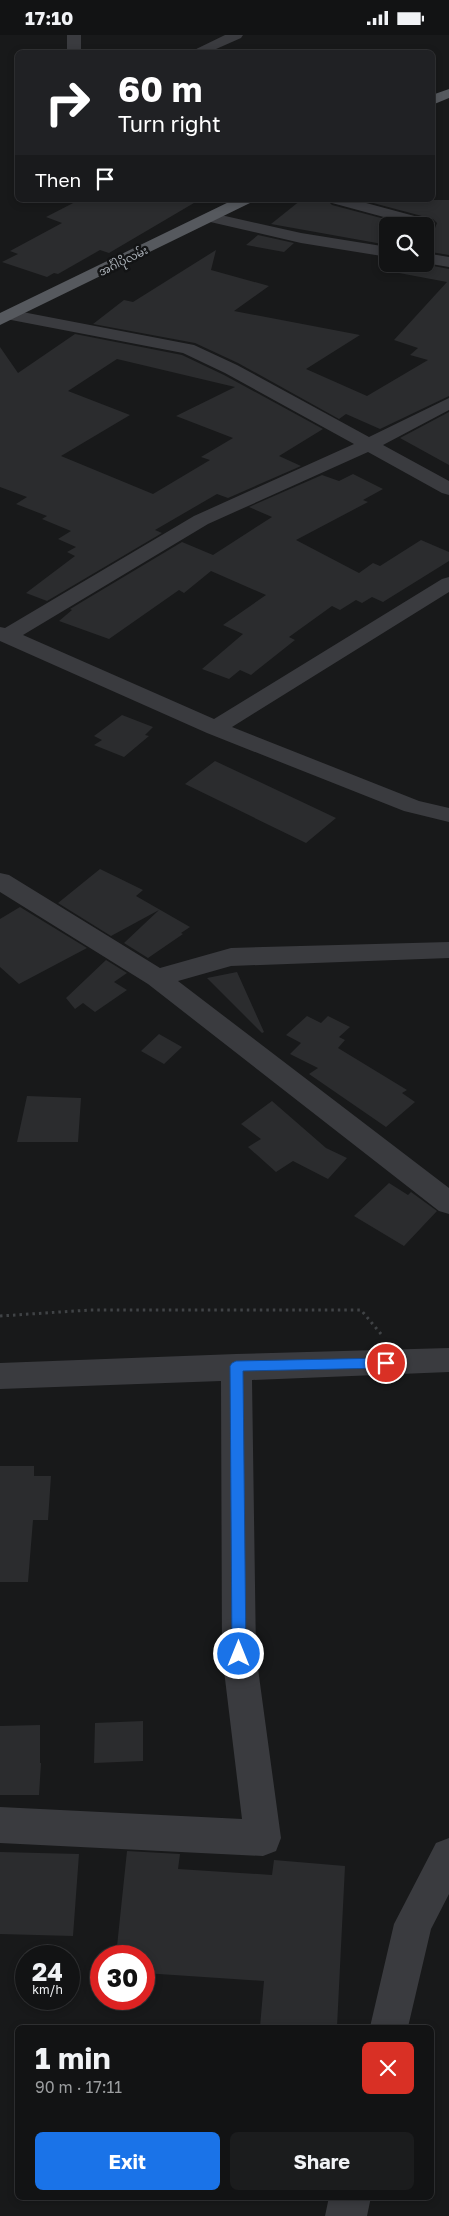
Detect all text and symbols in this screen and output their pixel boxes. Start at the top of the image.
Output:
text: 17:10 [25,6,73,29]
text: 60 m [118,68,202,110]
icon: right [35,70,100,135]
text: Turn right [118,110,221,137]
icon: arrive [91,165,119,193]
text: Then [35,168,81,191]
map controls [379,217,434,272]
button: search [379,217,434,272]
street label: အင်္ဂါပိုလမ်း [96,243,151,281]
pin [365,1342,407,1384]
icon: arrive [372,1349,400,1377]
position arrow [212,1627,264,1679]
speed limit sign: 30 [90,1945,155,2010]
text: 24 [32,1956,63,1987]
text: km/h [32,1982,63,1997]
text: 1 min [35,2040,111,2076]
button: close [362,2042,414,2094]
text: 90 m · 17:11 [35,2077,122,2097]
button: Exit [35,2132,220,2190]
button: Share [230,2132,414,2190]

